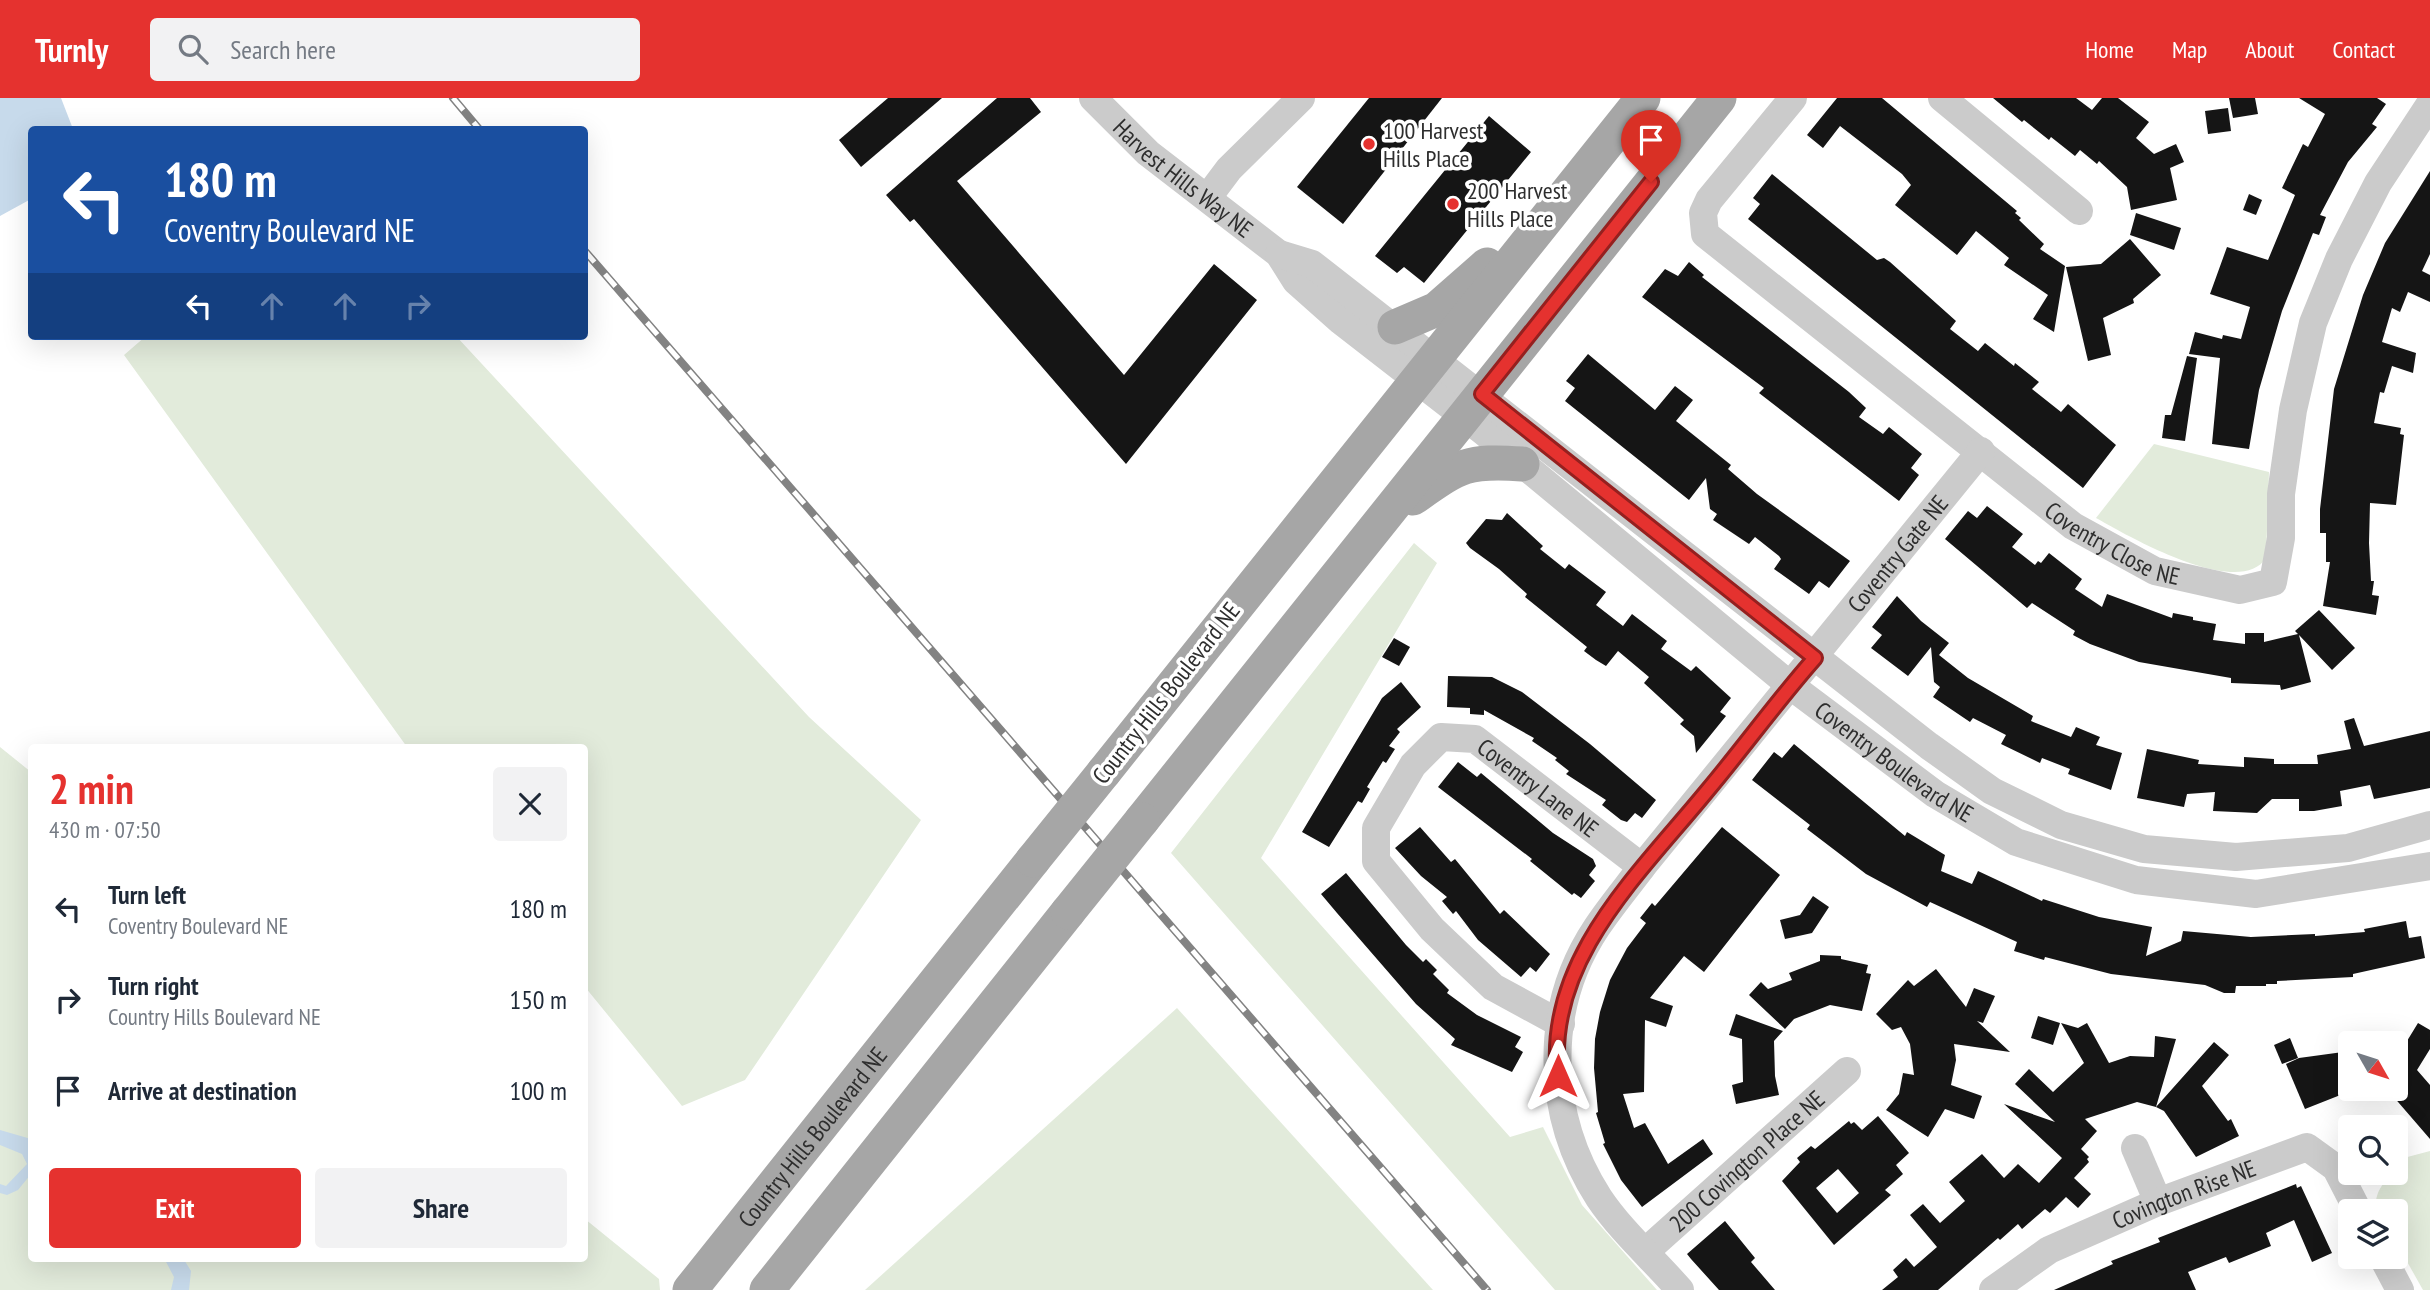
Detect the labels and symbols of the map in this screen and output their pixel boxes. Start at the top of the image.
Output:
pin [1621,110,1681,182]
street label: Harvest Hills Way NE [1107,112,1260,244]
place label: 100 Harvest Hills Place [1383,115,1484,174]
marker: 100 Harvest Hills Place [1361,136,1377,152]
place label: 200 Harvest Hills Place [1467,175,1568,234]
marker: 200 Harvest Hills Place [1445,196,1461,212]
street label: Coventry Gate NE [1840,488,1955,619]
street label: Coventry Close NE [2039,494,2183,592]
street label: Country Hills Boulevard NE [1085,596,1247,790]
street label: Coventry Boulevard NE [1809,694,1979,829]
street label: Coventry Lane NE [1471,731,1605,844]
north arrow [2338,1031,2408,1101]
position arrow [1521,1039,1595,1113]
street label: Country Hills Boulevard NE [731,1040,894,1233]
street label: 200 Covington Place NE [1662,1083,1831,1239]
street label: Covington Rise NE [2107,1152,2260,1236]

